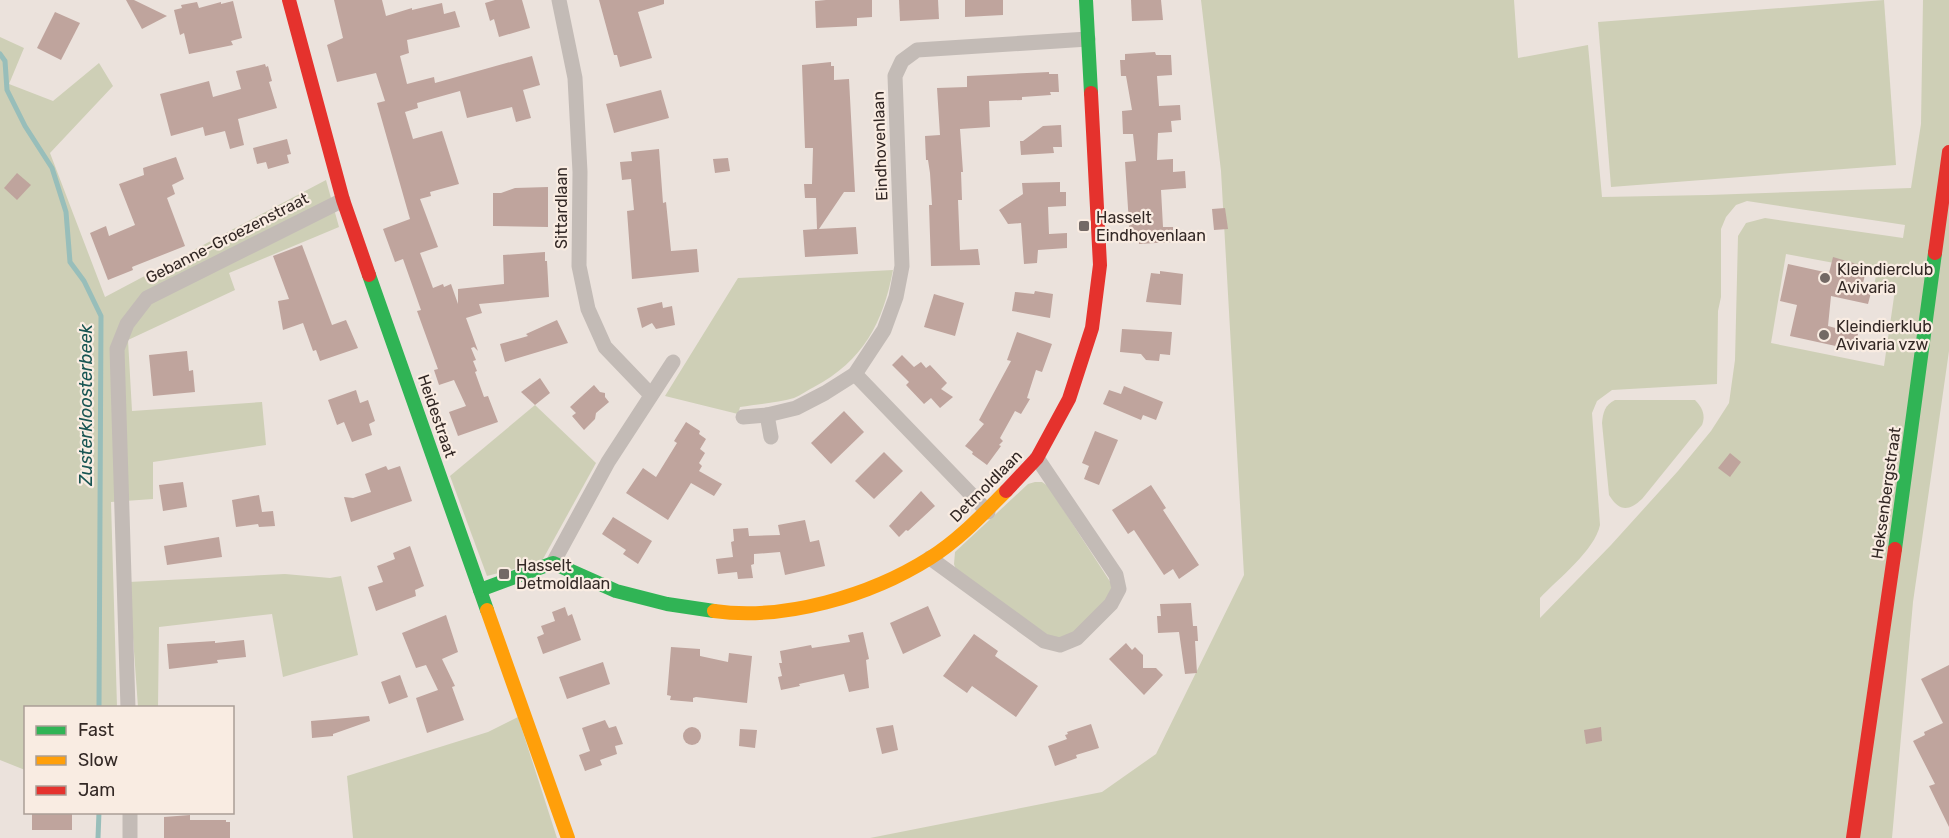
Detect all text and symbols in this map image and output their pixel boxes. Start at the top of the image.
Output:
street label: Eindhovenlaan [869,91,891,201]
street label: Sittardlaan [552,167,571,249]
street label: Gebanne-Groezenstraat [142,189,312,287]
place label: Hasselt Eindhovenlaan [1096,208,1206,245]
marker: Hasselt Eindhovenlaan [1077,219,1091,233]
place label: Kleindierclub Avivaria [1837,260,1933,297]
marker: Kleindierclub Avivaria [1818,271,1832,285]
place label: Kleindierklub Avivaria vzw [1836,317,1932,354]
water label: Zusterkloosterbeek [75,324,97,487]
marker: Kleindierklub Avivaria vzw [1817,328,1831,342]
street label: Heidestraat [414,372,460,460]
street label: Heksenbergstraat [1867,426,1905,560]
street label: Detmoldlaan [946,446,1026,526]
place label: Hasselt Detmoldlaan [516,556,610,593]
marker: Hasselt Detmoldlaan [497,567,511,581]
legend [24,706,234,814]
text: Fast [78,719,114,741]
text: Slow [78,749,118,771]
text: Jam [78,779,115,801]

